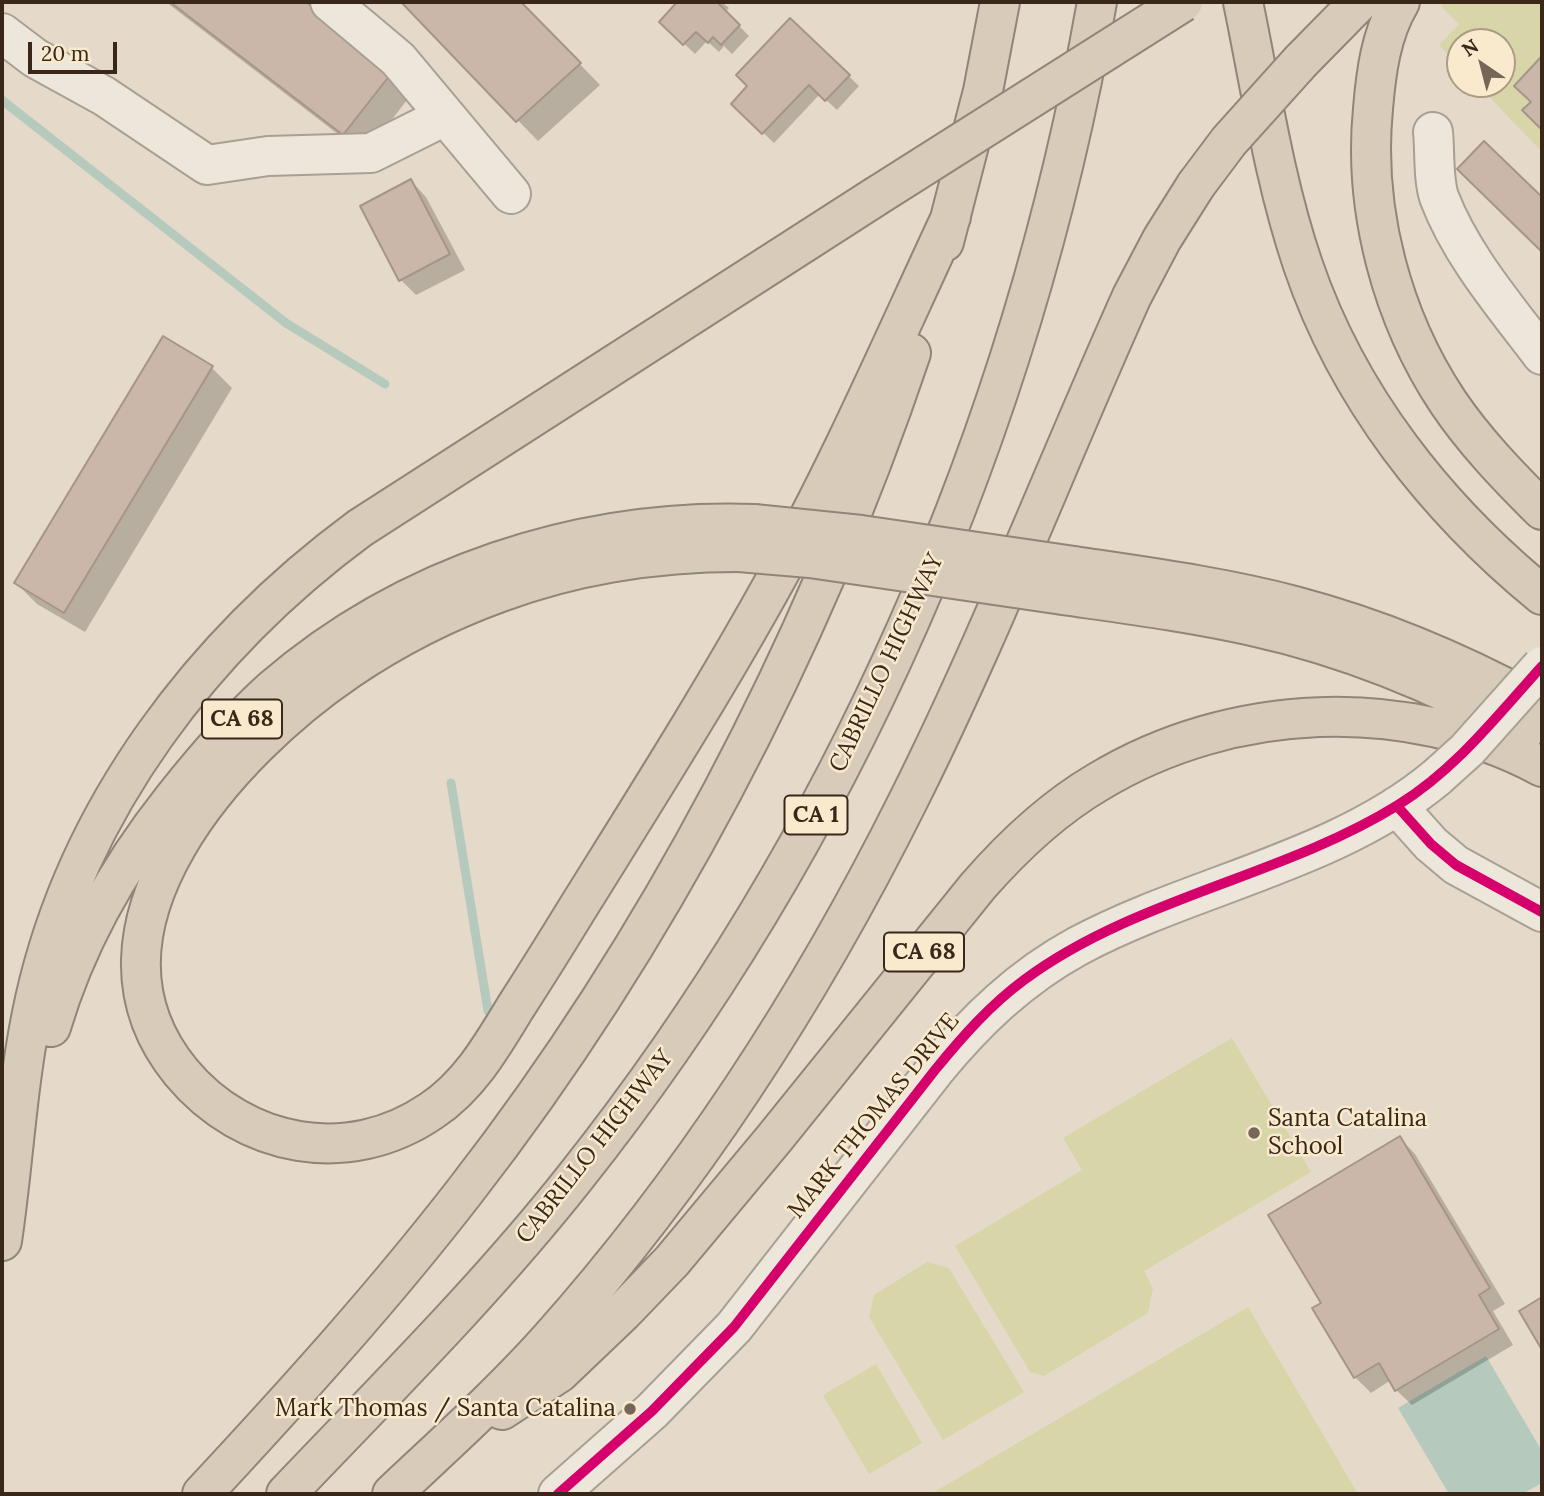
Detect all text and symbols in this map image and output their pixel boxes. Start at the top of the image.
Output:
scale bar [32,28,121,72]
north arrow [1446,28,1516,98]
text: N [1457,33,1483,61]
text: 20 m [41,40,90,67]
street label: CABRILLO HIGHWAY [824,549,950,777]
road number: CA 68 [202,699,282,738]
road number: CA 1 [784,796,848,834]
road number: CA 68 [884,932,964,972]
street label: MARK THOMAS DRIVE [782,1007,966,1225]
street label: CABRILLO HIGHWAY [510,1044,680,1250]
place label: Santa Catalina School [1268,1105,1427,1161]
marker: Santa Catalina School [1246,1125,1262,1141]
place label: Mark Thomas / Santa Catalina [275,1395,616,1423]
marker: Mark Thomas / Santa Catalina [622,1401,638,1417]

